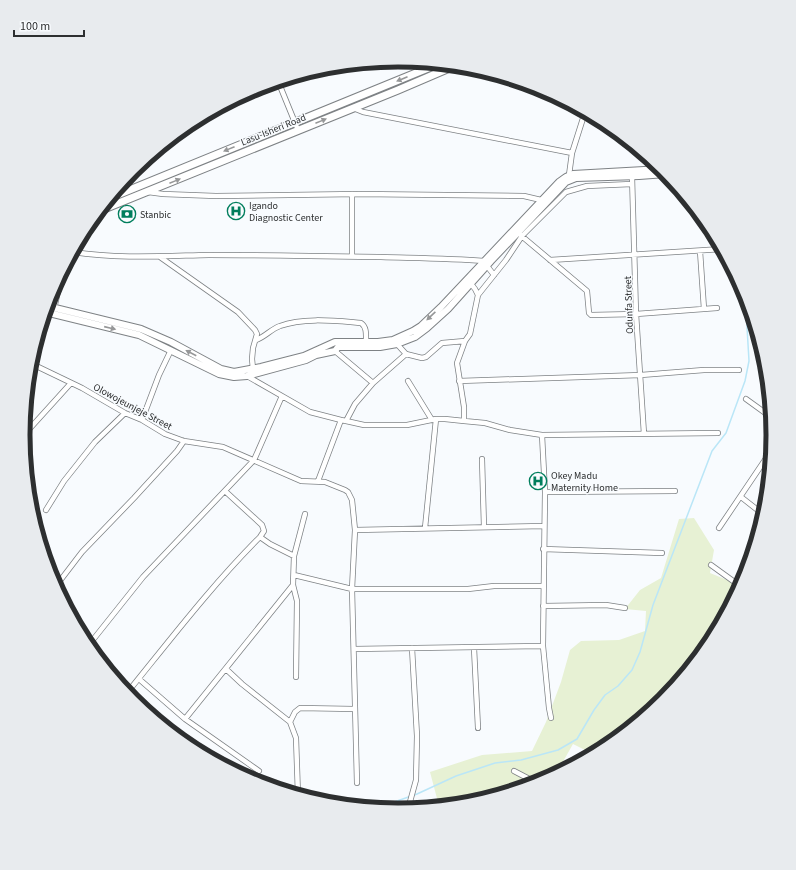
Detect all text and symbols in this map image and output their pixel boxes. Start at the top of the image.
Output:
scale bar [14,12,84,38]
text: 100 m [20,18,50,35]
one-way arrow [396,76,407,82]
street label: Lasu-Isheri Road [239,110,308,149]
one-way arrow [315,117,327,123]
one-way arrow [223,147,235,153]
one-way arrow [169,177,181,183]
place label: Igando Diagnostic Center [249,199,323,225]
hospital icon: Igando Diagnostic Center [226,201,246,221]
bank icon: Stanbic [117,204,137,224]
place label: Stanbic [140,208,172,222]
street label: Odunfa Street [621,275,637,334]
one-way arrow [426,312,436,321]
one-way arrow [105,325,117,331]
one-way arrow [185,350,197,356]
street label: Olowojeunjeje Street [91,380,175,434]
place label: Okey Madu Maternity Home [551,469,618,495]
hospital icon: Okey Madu Maternity Home [528,471,548,491]

